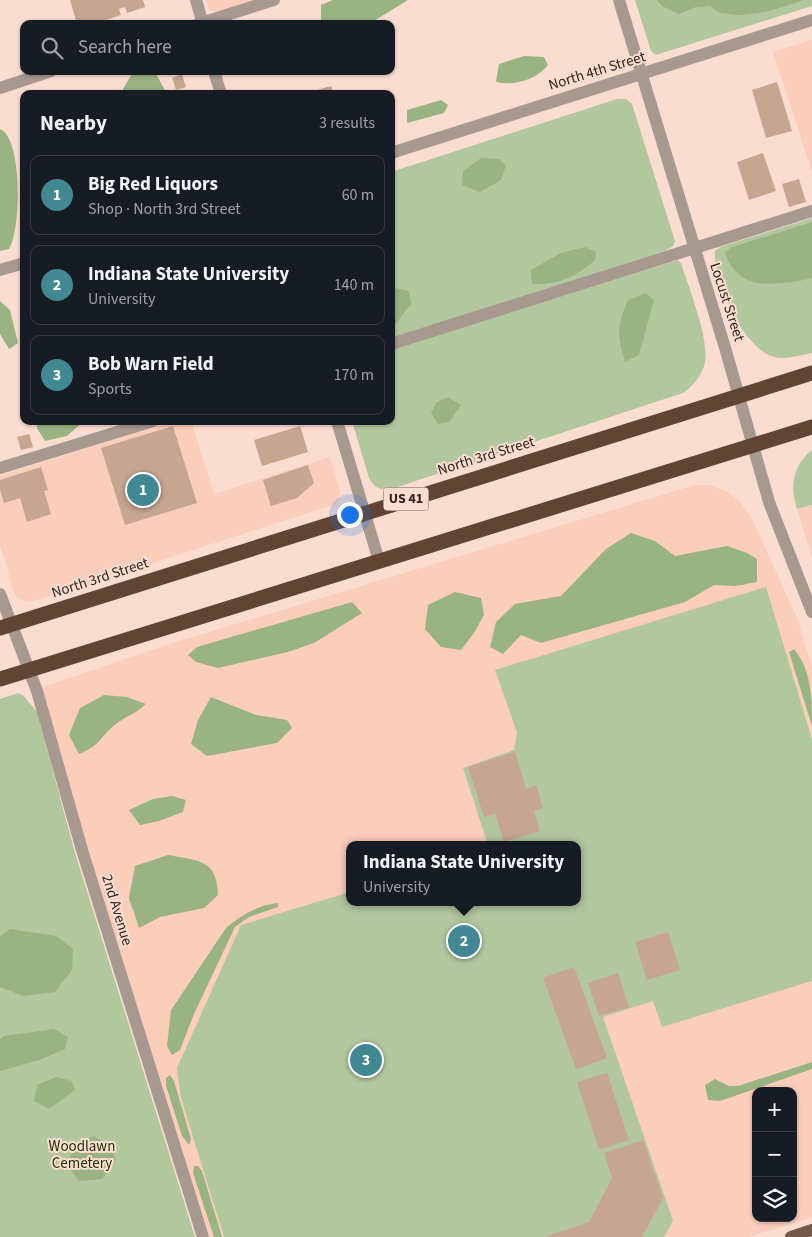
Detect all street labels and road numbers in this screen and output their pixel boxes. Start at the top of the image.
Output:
street label: North 4th Street [546,46,648,96]
street label: Locust Street [704,260,750,344]
street label: North 3rd Street [435,431,537,481]
road number: US 41 [384,488,428,510]
street label: North 3rd Street [49,552,151,604]
street label: 2nd Avenue [96,872,138,948]

